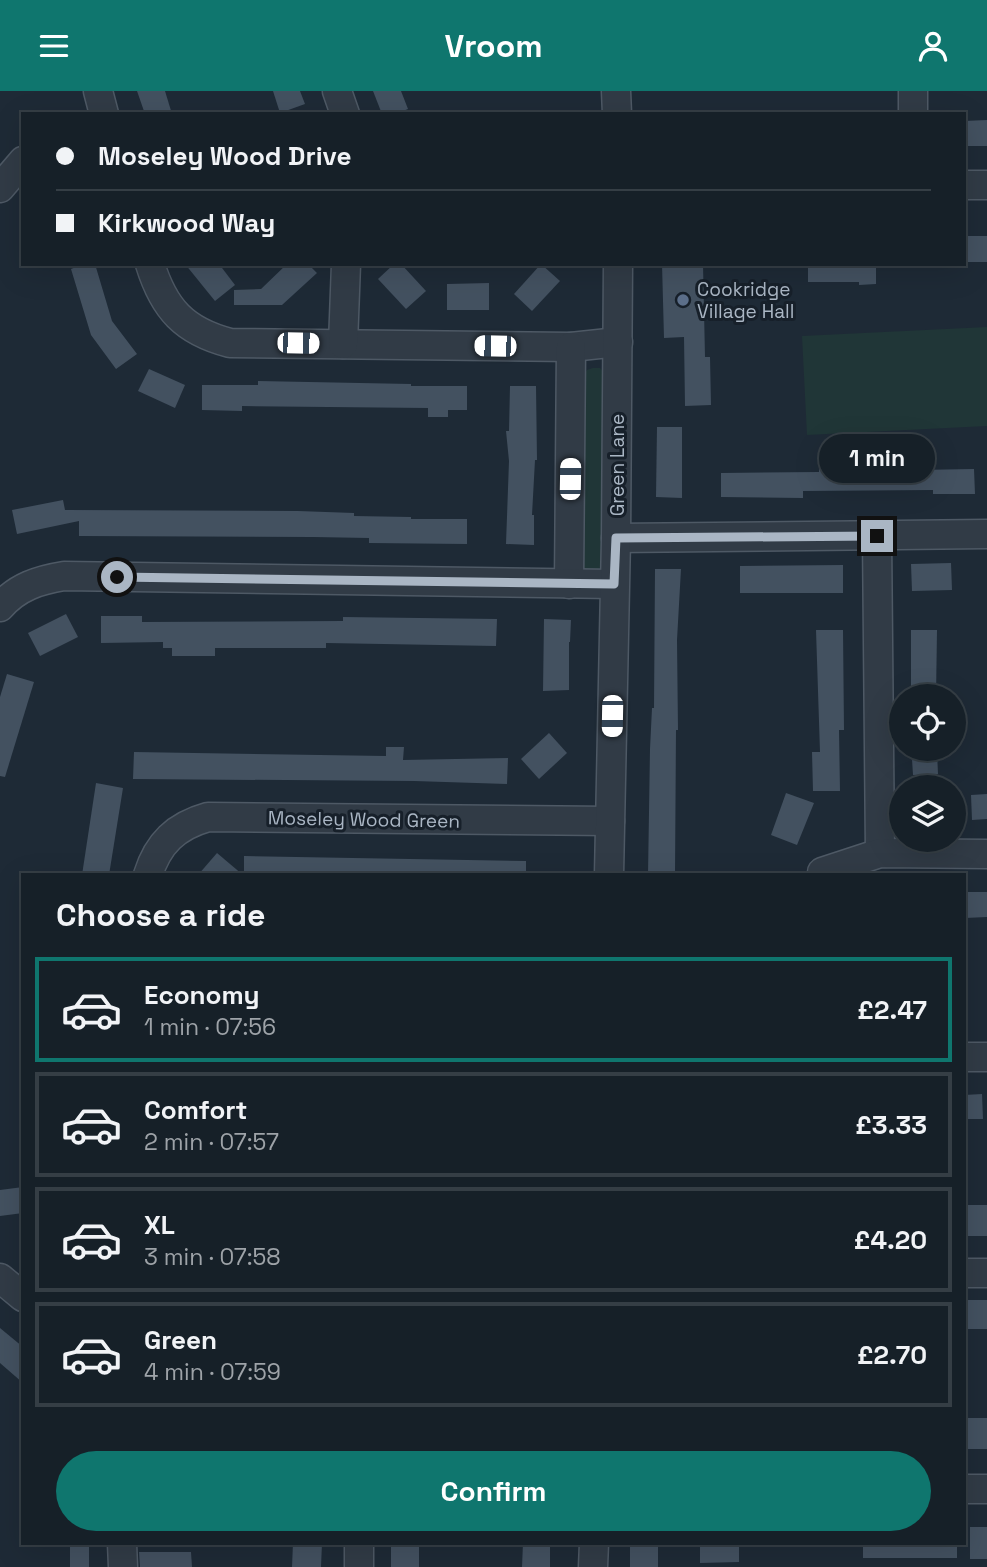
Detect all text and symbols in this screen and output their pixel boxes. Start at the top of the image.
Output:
text: Vroom [444,26,543,66]
icon: menu [35,27,73,65]
icon: person [914,27,952,65]
text: Moseley Wood Drive [98,139,351,173]
text: Kirkwood Way [98,206,275,240]
place label: Cookridge Village Hall [697,277,794,324]
marker: Cookridge Village Hall [675,292,691,308]
car [277,332,320,354]
car [474,335,517,357]
street label: Green Lane [605,414,630,516]
callout: 1 min [819,435,935,483]
text: 1 min [849,443,905,473]
car [560,458,581,500]
route end [861,520,893,552]
route start [101,561,133,593]
map controls [889,684,966,852]
button: locate [889,684,966,761]
car [602,695,623,737]
button: layers [889,775,966,852]
street label: Moseley Wood Green [268,805,460,834]
text: Choose a ride [56,895,266,935]
icon: car [60,978,123,1041]
text: Economy [144,978,260,1012]
text: £2.47 [857,993,927,1027]
text: 1 min · 07:56 [144,1012,276,1042]
icon: car [60,1093,123,1156]
text: Comfort [144,1093,247,1127]
text: £3.33 [855,1108,927,1142]
text: 2 min · 07:57 [144,1127,279,1157]
icon: car [60,1208,123,1271]
text: XL [144,1208,175,1242]
text: £4.20 [854,1223,927,1257]
text: 3 min · 07:58 [144,1242,281,1272]
icon: car [60,1323,123,1386]
text: Green [144,1323,217,1357]
text: £2.70 [857,1338,927,1372]
text: 4 min · 07:59 [144,1357,281,1387]
button: Confirm [56,1451,931,1531]

